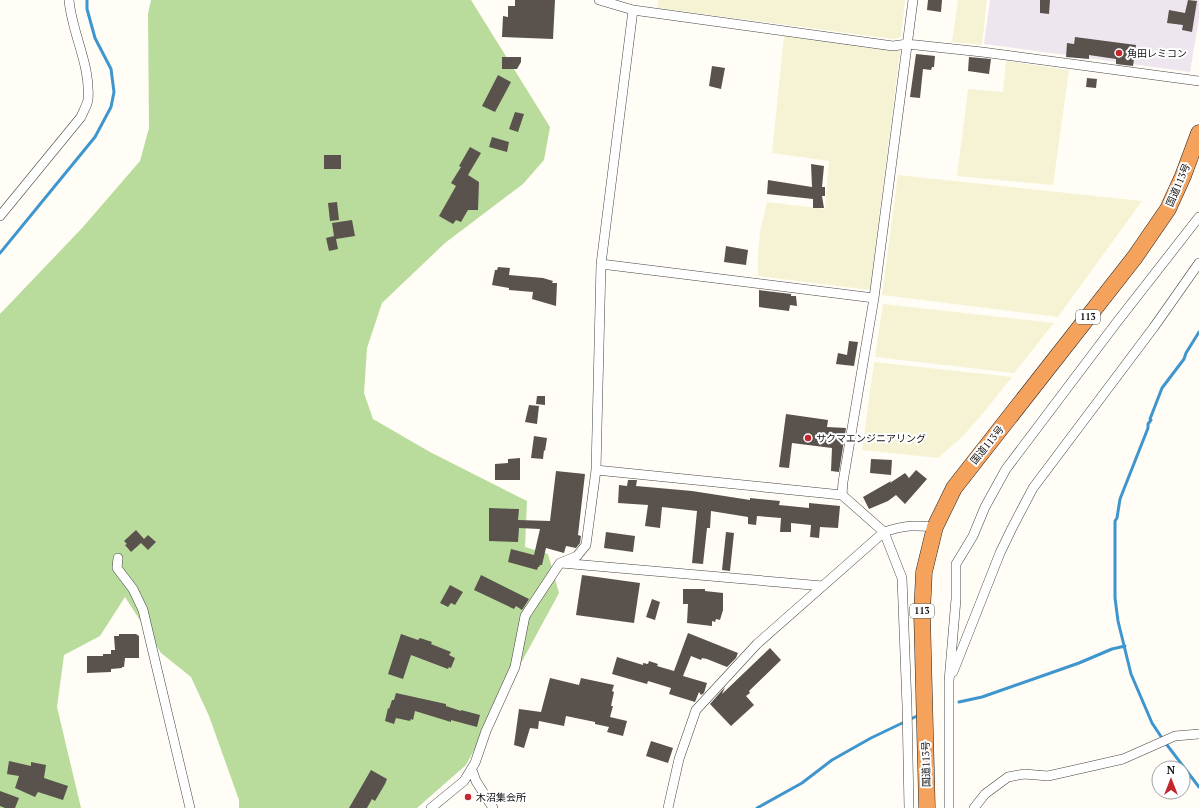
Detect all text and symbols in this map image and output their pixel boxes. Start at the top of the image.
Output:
place label: 角田レミコン [1127,47,1187,60]
marker: 角田レミコン [1114,48,1124,58]
street label: 国道113号 [1163,161,1193,209]
road number: 113 [1076,310,1100,324]
street label: 国道113号 [967,423,1007,467]
place label: サクマエンジニアリング [816,432,926,445]
marker: サクマエンジニアリング [803,433,813,443]
road number: 113 [910,604,934,618]
street label: 国道113号 [919,741,933,787]
north arrow [1151,760,1191,800]
text: N [1167,763,1176,777]
place label: 木沼集会所 [476,791,526,804]
marker: 木沼集会所 [463,792,473,802]

